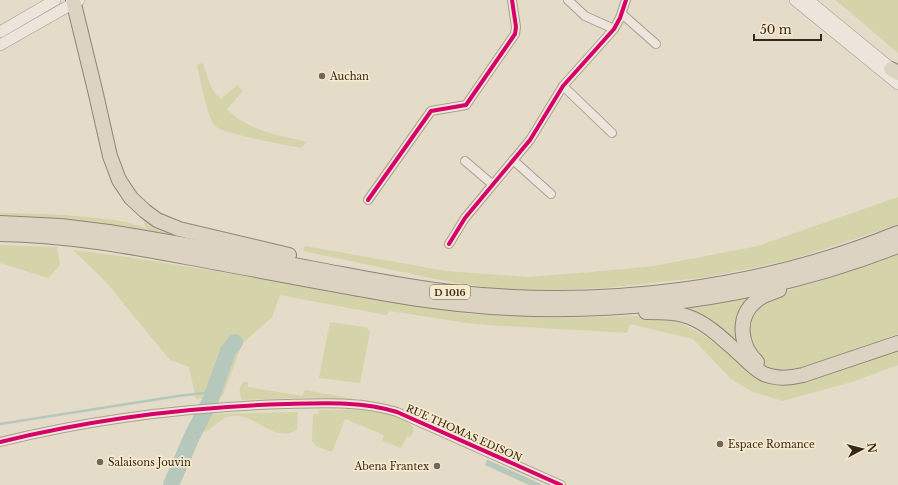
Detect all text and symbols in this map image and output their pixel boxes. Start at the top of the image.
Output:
scale bar [754,16,821,42]
text: 50 m [760,22,792,37]
place label: Auchan [329,70,369,83]
marker: Auchan [317,71,327,81]
road number: D 1016 [430,285,470,299]
street label: RUE THOMAS EDISON [404,402,524,464]
north arrow [842,429,882,469]
place label: Espace Romance [728,438,815,451]
marker: Espace Romance [715,439,725,449]
text: N [864,442,880,454]
place label: Salaisons Jouvin [108,456,191,469]
marker: Salaisons Jouvin [95,457,105,467]
place label: Abena Frantex [353,460,429,473]
marker: Abena Frantex [432,461,442,471]

